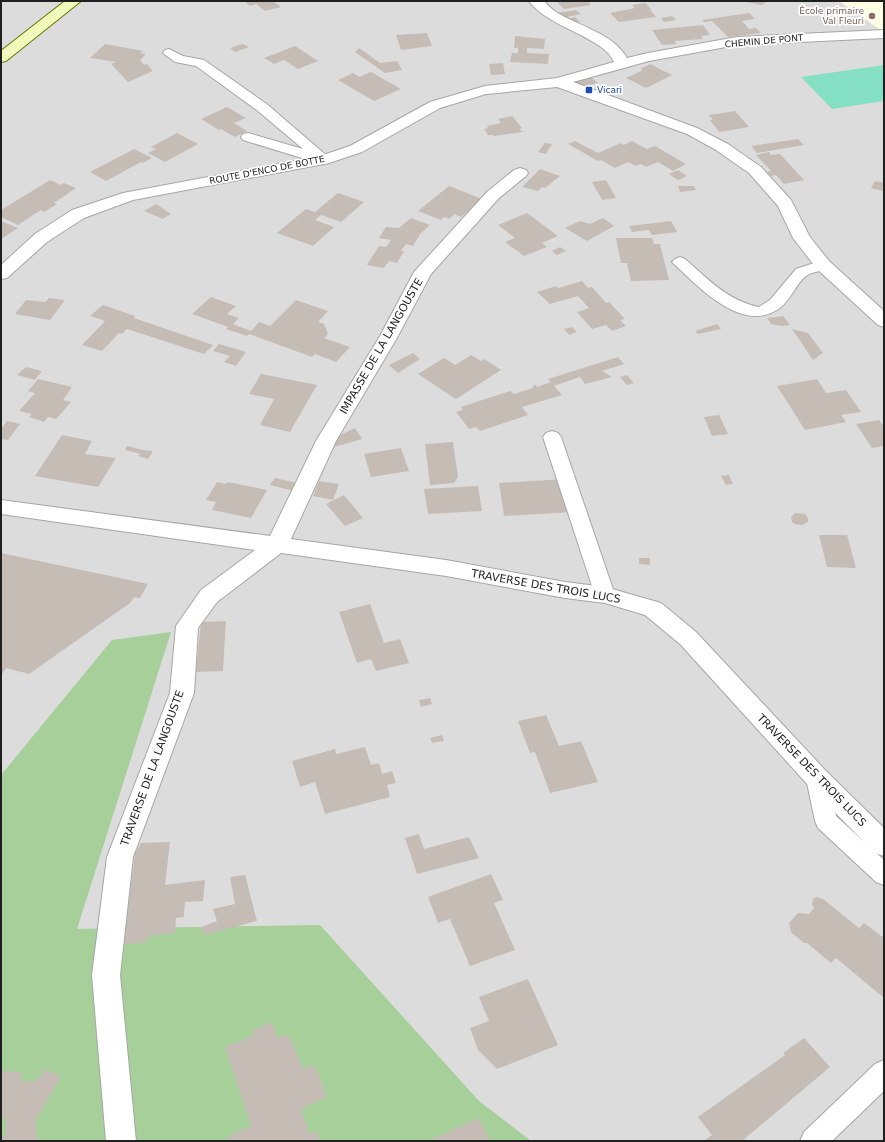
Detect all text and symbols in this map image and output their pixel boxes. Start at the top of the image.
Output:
place label: École primaire Val Fleuri [799,5,864,26]
marker: École primaire Val Fleuri [867,11,877,21]
street label: CHEMIN DE PONT [724,33,804,49]
marker: Vicari [584,85,594,95]
place label: Vicari [597,85,622,95]
street label: ROUTE D'ENCO DE BOTTE [209,154,326,186]
street label: IMPASSE DE LA LANGOUSTE [337,276,426,417]
street label: TRAVERSE DES TROIS LUCS [469,567,622,606]
street label: TRAVERSE DE LA LANGOUSTE [118,689,187,849]
street label: TRAVERSE DES TROIS LUCS [754,711,869,829]

